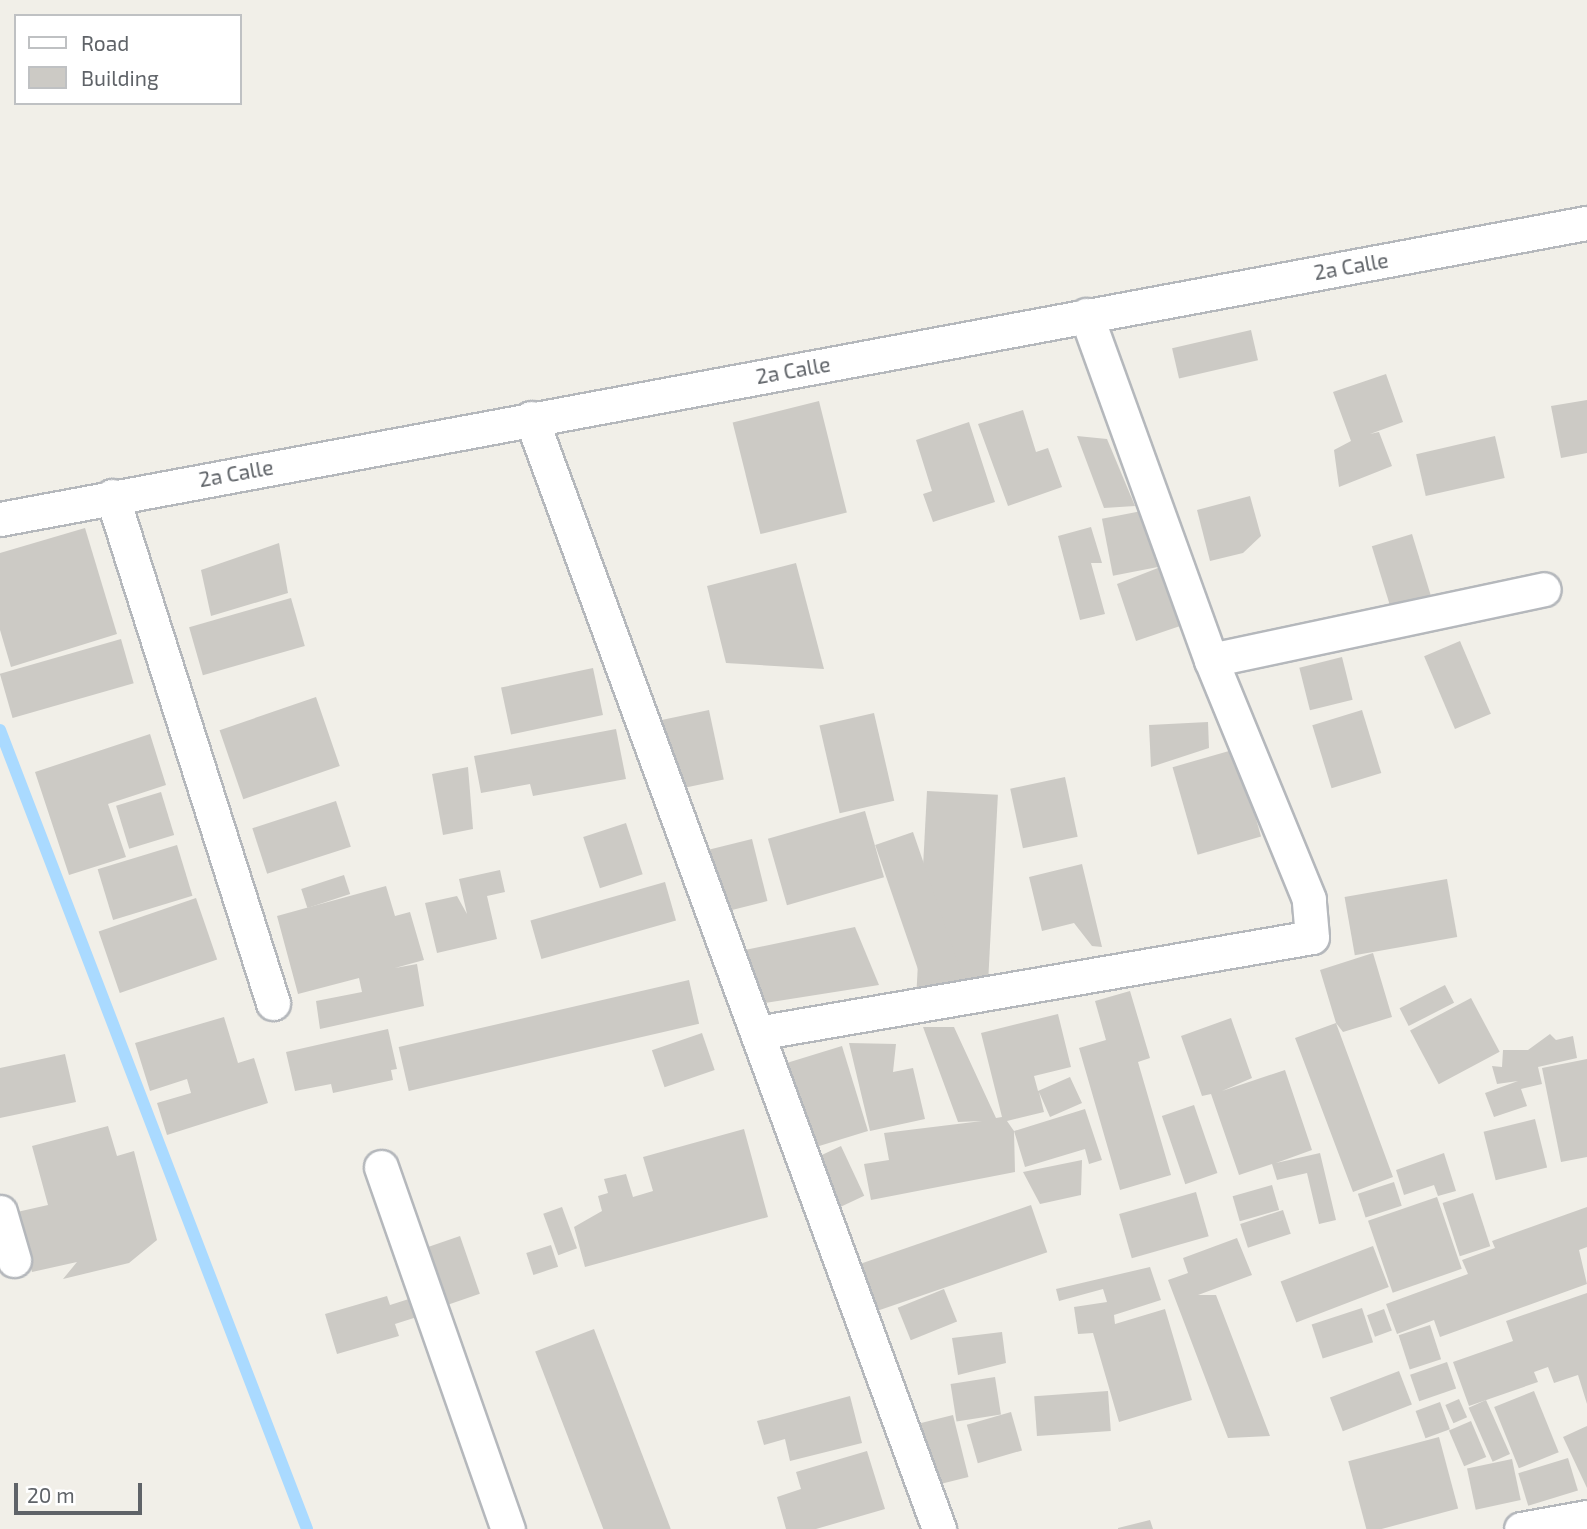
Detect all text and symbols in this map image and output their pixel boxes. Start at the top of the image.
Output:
legend [14,14,242,105]
text: Road [81,30,129,55]
text: Building [81,65,159,90]
street label: 2a Calle [1312,247,1390,285]
street label: 2a Calle [754,351,832,389]
street label: 2a Calle [197,454,275,492]
scale bar [18,1470,145,1514]
text: 20 m [27,1482,75,1507]

